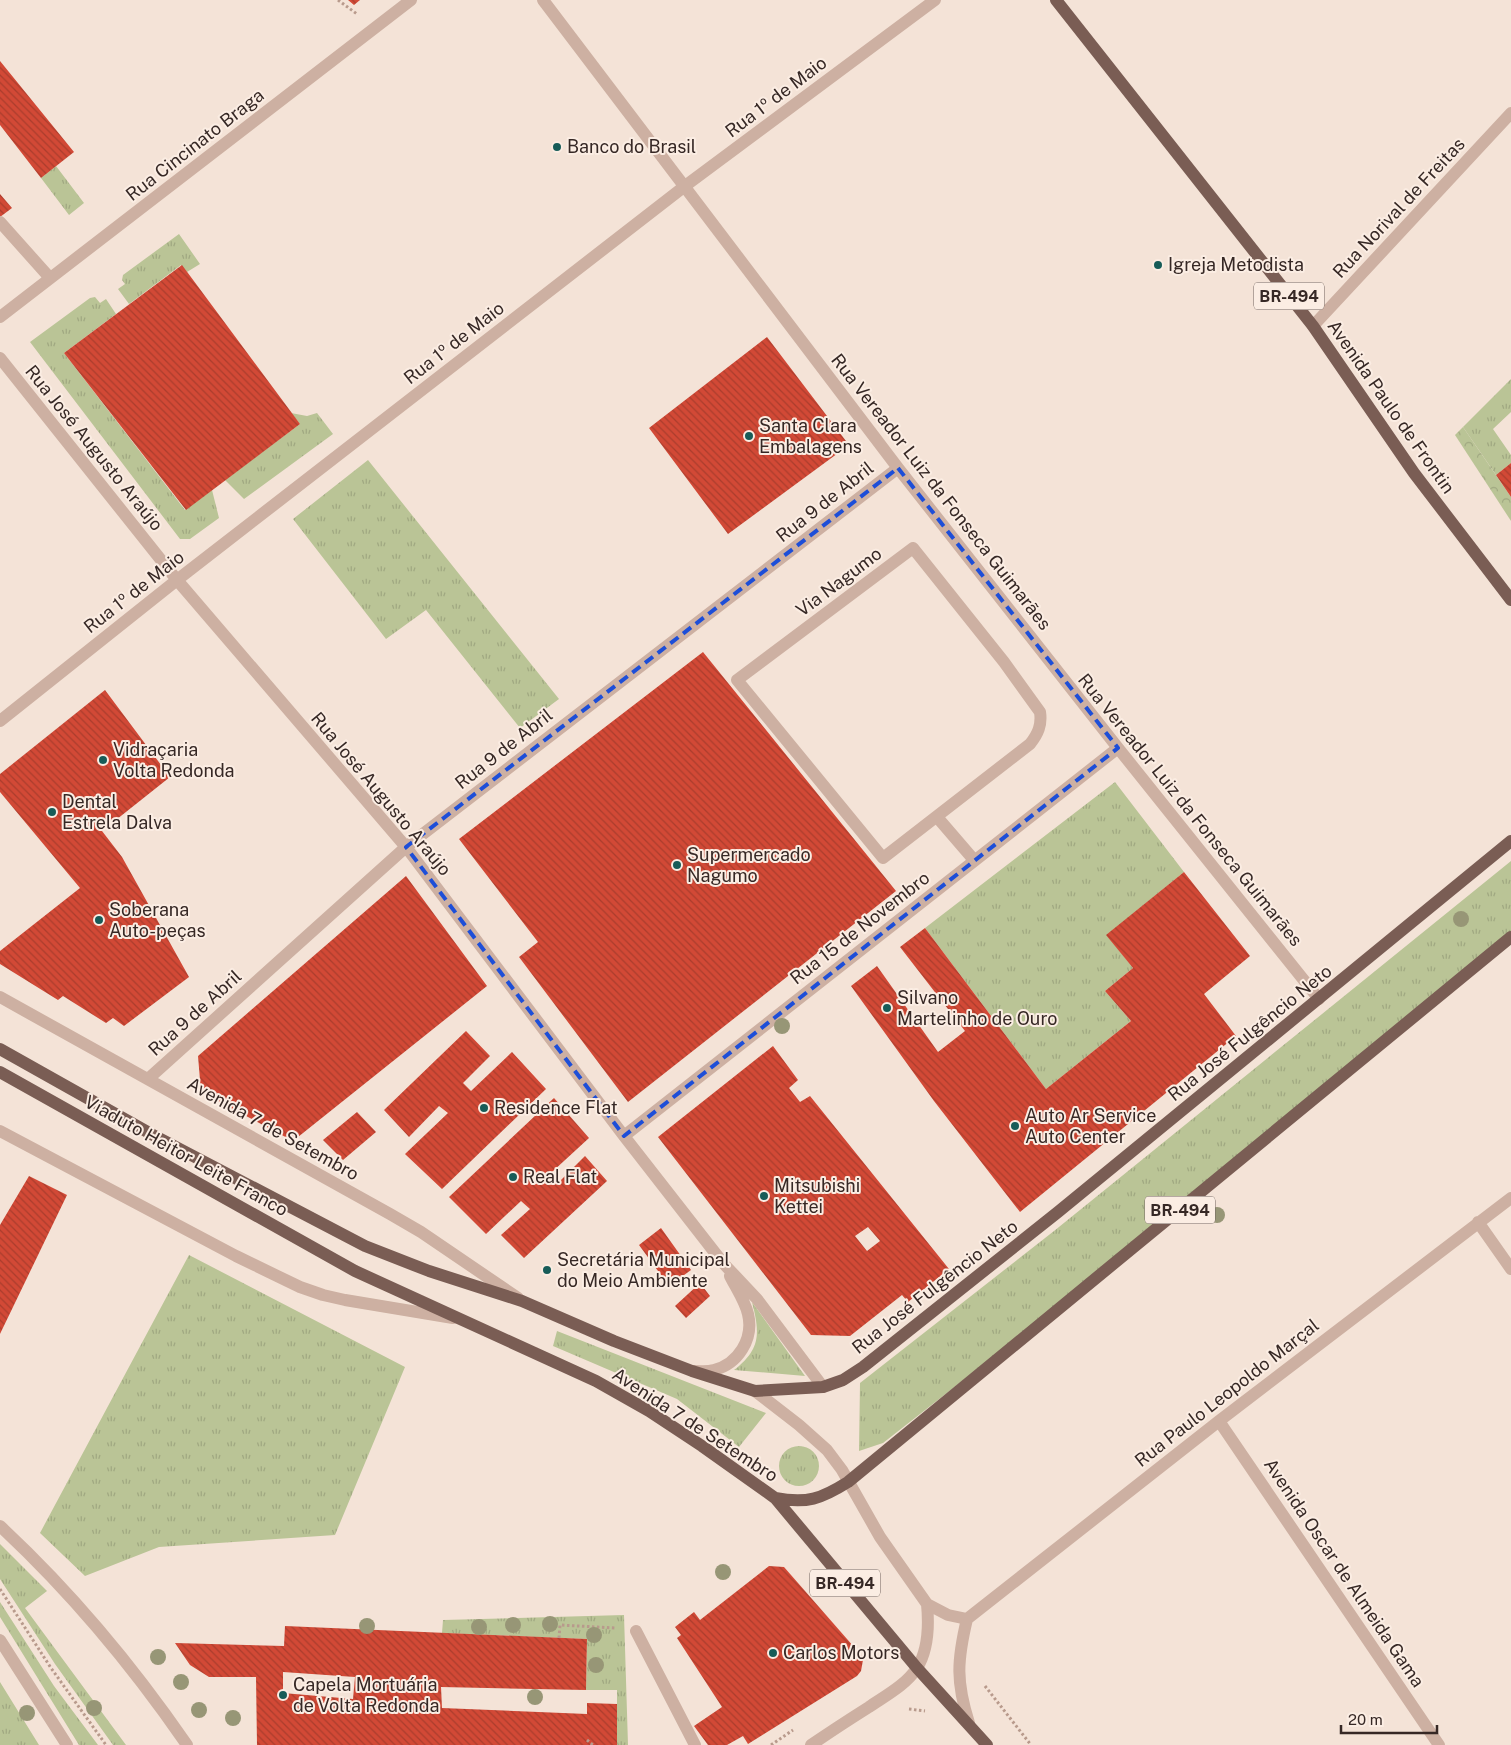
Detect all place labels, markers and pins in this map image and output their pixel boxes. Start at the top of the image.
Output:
place label: Banco do Brasil [567,136,696,157]
marker: Banco do Brasil [551,141,563,153]
place label: Igreja Metodista [1168,254,1304,275]
marker: Igreja Metodista [1152,259,1164,271]
place label: Santa Clara Embalagens [759,415,862,457]
marker: Santa Clara Embalagens [743,430,755,442]
place label: Vidraçaria Volta Redonda [113,739,235,781]
marker: Vidraçaria Volta Redonda [97,754,109,766]
place label: Dental Estrela Dalva [62,791,172,833]
marker: Dental Estrela Dalva [46,806,58,818]
place label: Supermercado Nagumo [687,844,811,886]
marker: Supermercado Nagumo [671,859,683,871]
place label: Soberana Auto-peças [109,899,206,941]
marker: Soberana Auto-peças [93,914,105,926]
place label: Silvano Martelinho de Ouro [897,987,1058,1029]
marker: Silvano Martelinho de Ouro [881,1002,893,1014]
place label: Residence Flat [494,1097,618,1118]
marker: Residence Flat [478,1102,490,1114]
place label: Auto Ar Service Auto Center [1025,1105,1156,1147]
marker: Auto Ar Service Auto Center [1009,1120,1021,1132]
place label: Real Flat [523,1166,597,1187]
marker: Real Flat [507,1171,519,1183]
place label: Mitsubishi Kettei [774,1175,860,1217]
marker: Mitsubishi Kettei [758,1190,770,1202]
place label: Secretária Municipal do Meio Ambiente [557,1249,730,1291]
marker: Secretária Municipal do Meio Ambiente [541,1264,553,1276]
place label: Carlos Motors [783,1642,899,1663]
marker: Carlos Motors [767,1647,779,1659]
place label: Capela Mortuária de Volta Redonda [293,1674,439,1716]
marker: Capela Mortuária de Volta Redonda [277,1689,289,1701]

